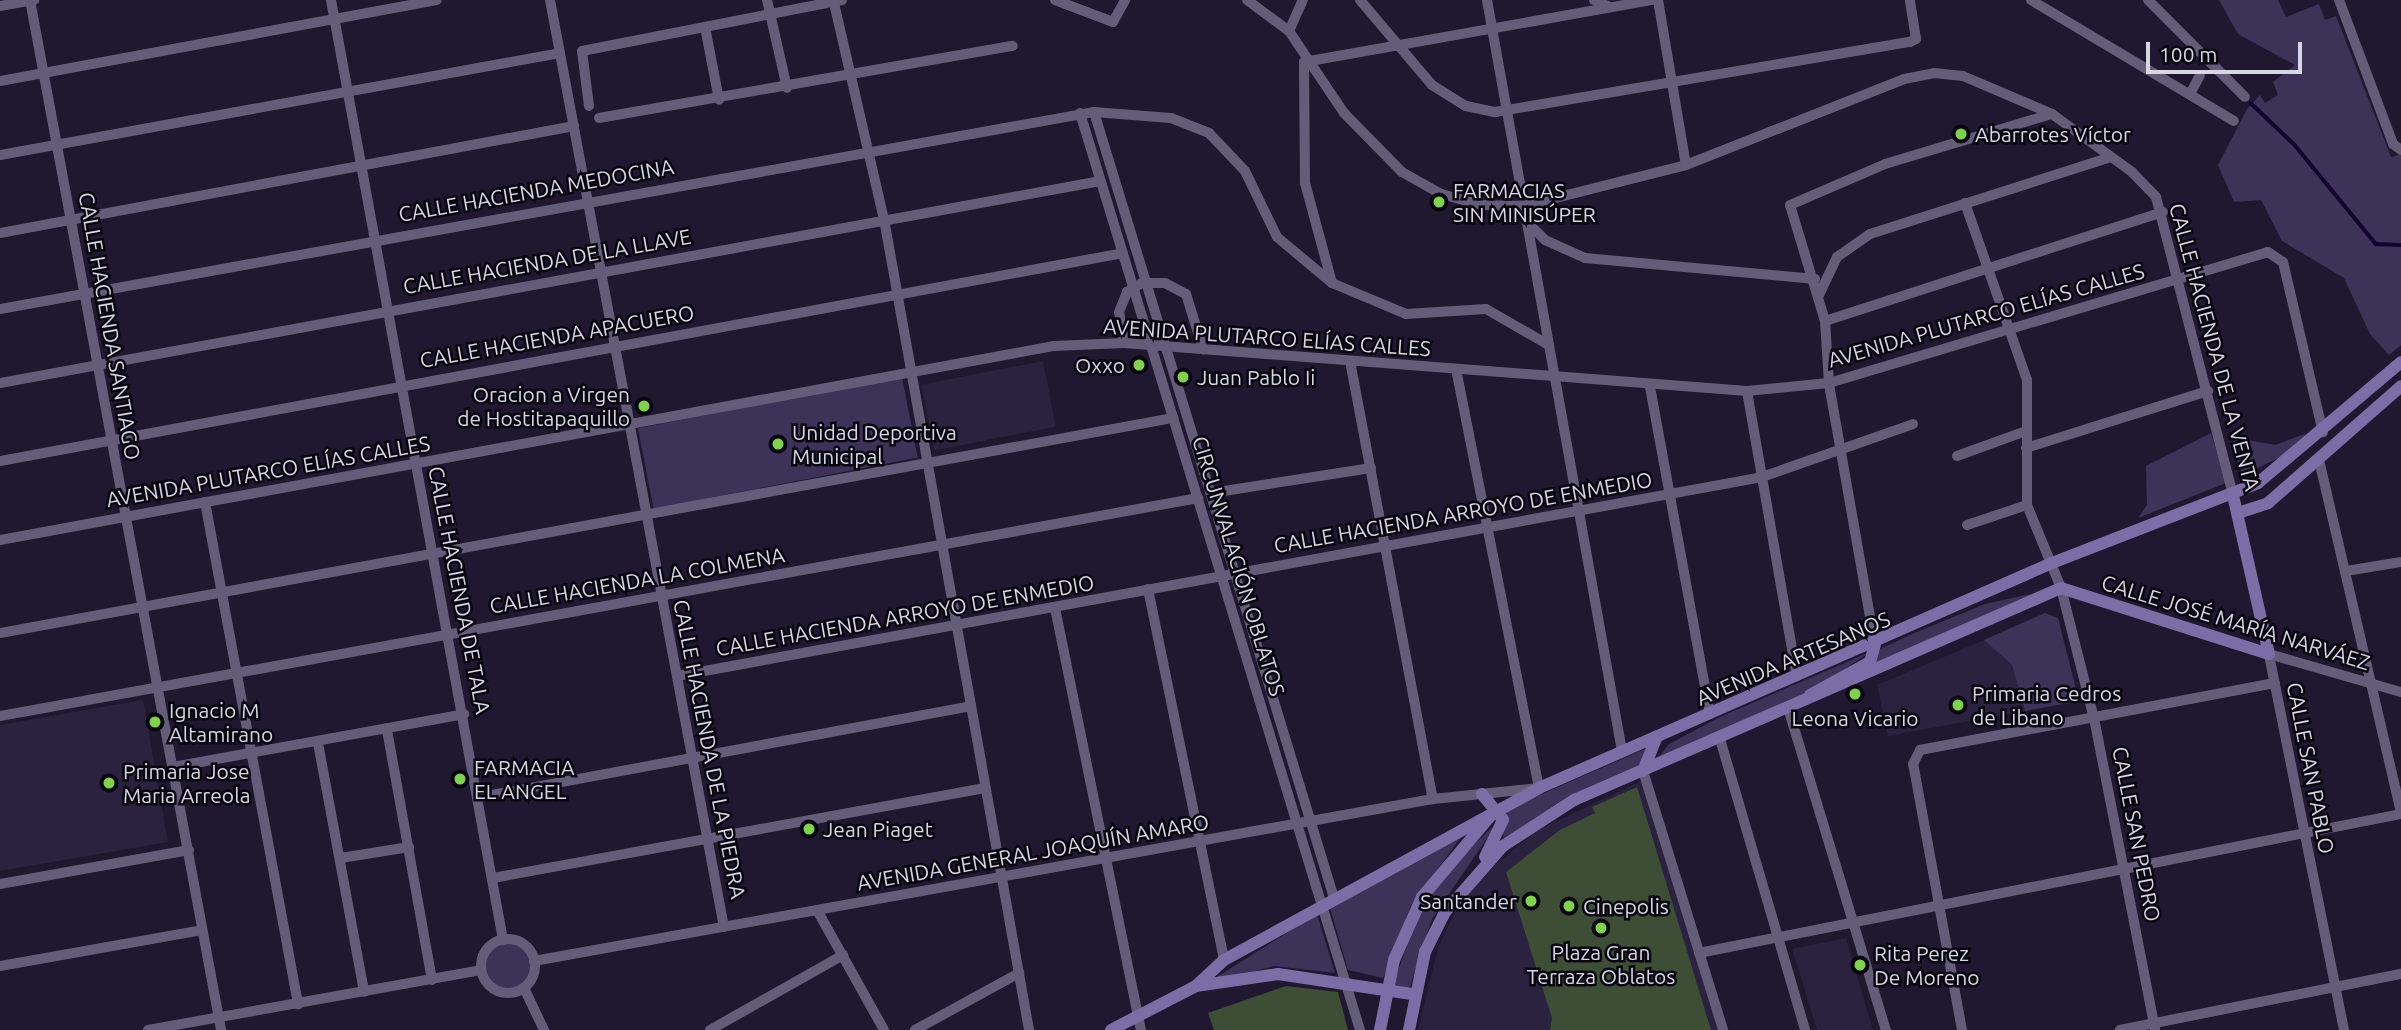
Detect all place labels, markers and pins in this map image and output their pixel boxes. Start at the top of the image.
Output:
place label: Abarrotes Víctor [1975,121,2131,147]
marker: Abarrotes Víctor [1953,126,1969,142]
place label: FARMACIAS SIN MINISÚPER [1453,177,1596,227]
marker: FARMACIAS SIN MINISÚPER [1431,194,1447,210]
place label: Oxxo [1075,352,1125,378]
marker: Oxxo [1131,357,1147,373]
place label: Juan Pablo Ii [1197,364,1315,390]
marker: Juan Pablo Ii [1175,369,1191,385]
place label: Oracion a Virgen de Hostitapaquillo [457,381,630,431]
marker: Oracion a Virgen de Hostitapaquillo [636,398,652,414]
place label: Unidad Deportiva Municipal [792,419,957,469]
marker: Unidad Deportiva Municipal [770,436,786,452]
place label: Primaria Cedros de Libano [1972,680,2121,730]
marker: Leona Vicario [1847,686,1863,702]
place label: Ignacio M Altamirano [169,697,273,747]
marker: Primaria Cedros de Libano [1950,697,1966,713]
place label: Leona Vicario [1791,705,1919,731]
marker: Ignacio M Altamirano [147,714,163,730]
place label: FARMACIA EL ANGEL [474,754,575,804]
place label: Primaria Jose Maria Arreola [123,758,250,808]
marker: FARMACIA EL ANGEL [452,771,468,787]
marker: Primaria Jose Maria Arreola [101,775,117,791]
place label: Jean Piaget [823,816,933,842]
marker: Jean Piaget [801,821,817,837]
place label: Santander [1420,888,1517,914]
marker: Santander [1523,893,1539,909]
place label: Cinepolis [1583,893,1669,919]
marker: Cinepolis [1561,898,1577,914]
marker: Plaza Gran Terraza Oblatos [1593,920,1609,936]
place label: Plaza Gran Terraza Oblatos [1527,939,1675,989]
place label: Rita Perez De Moreno [1874,940,1980,990]
marker: Rita Perez De Moreno [1852,957,1868,973]

